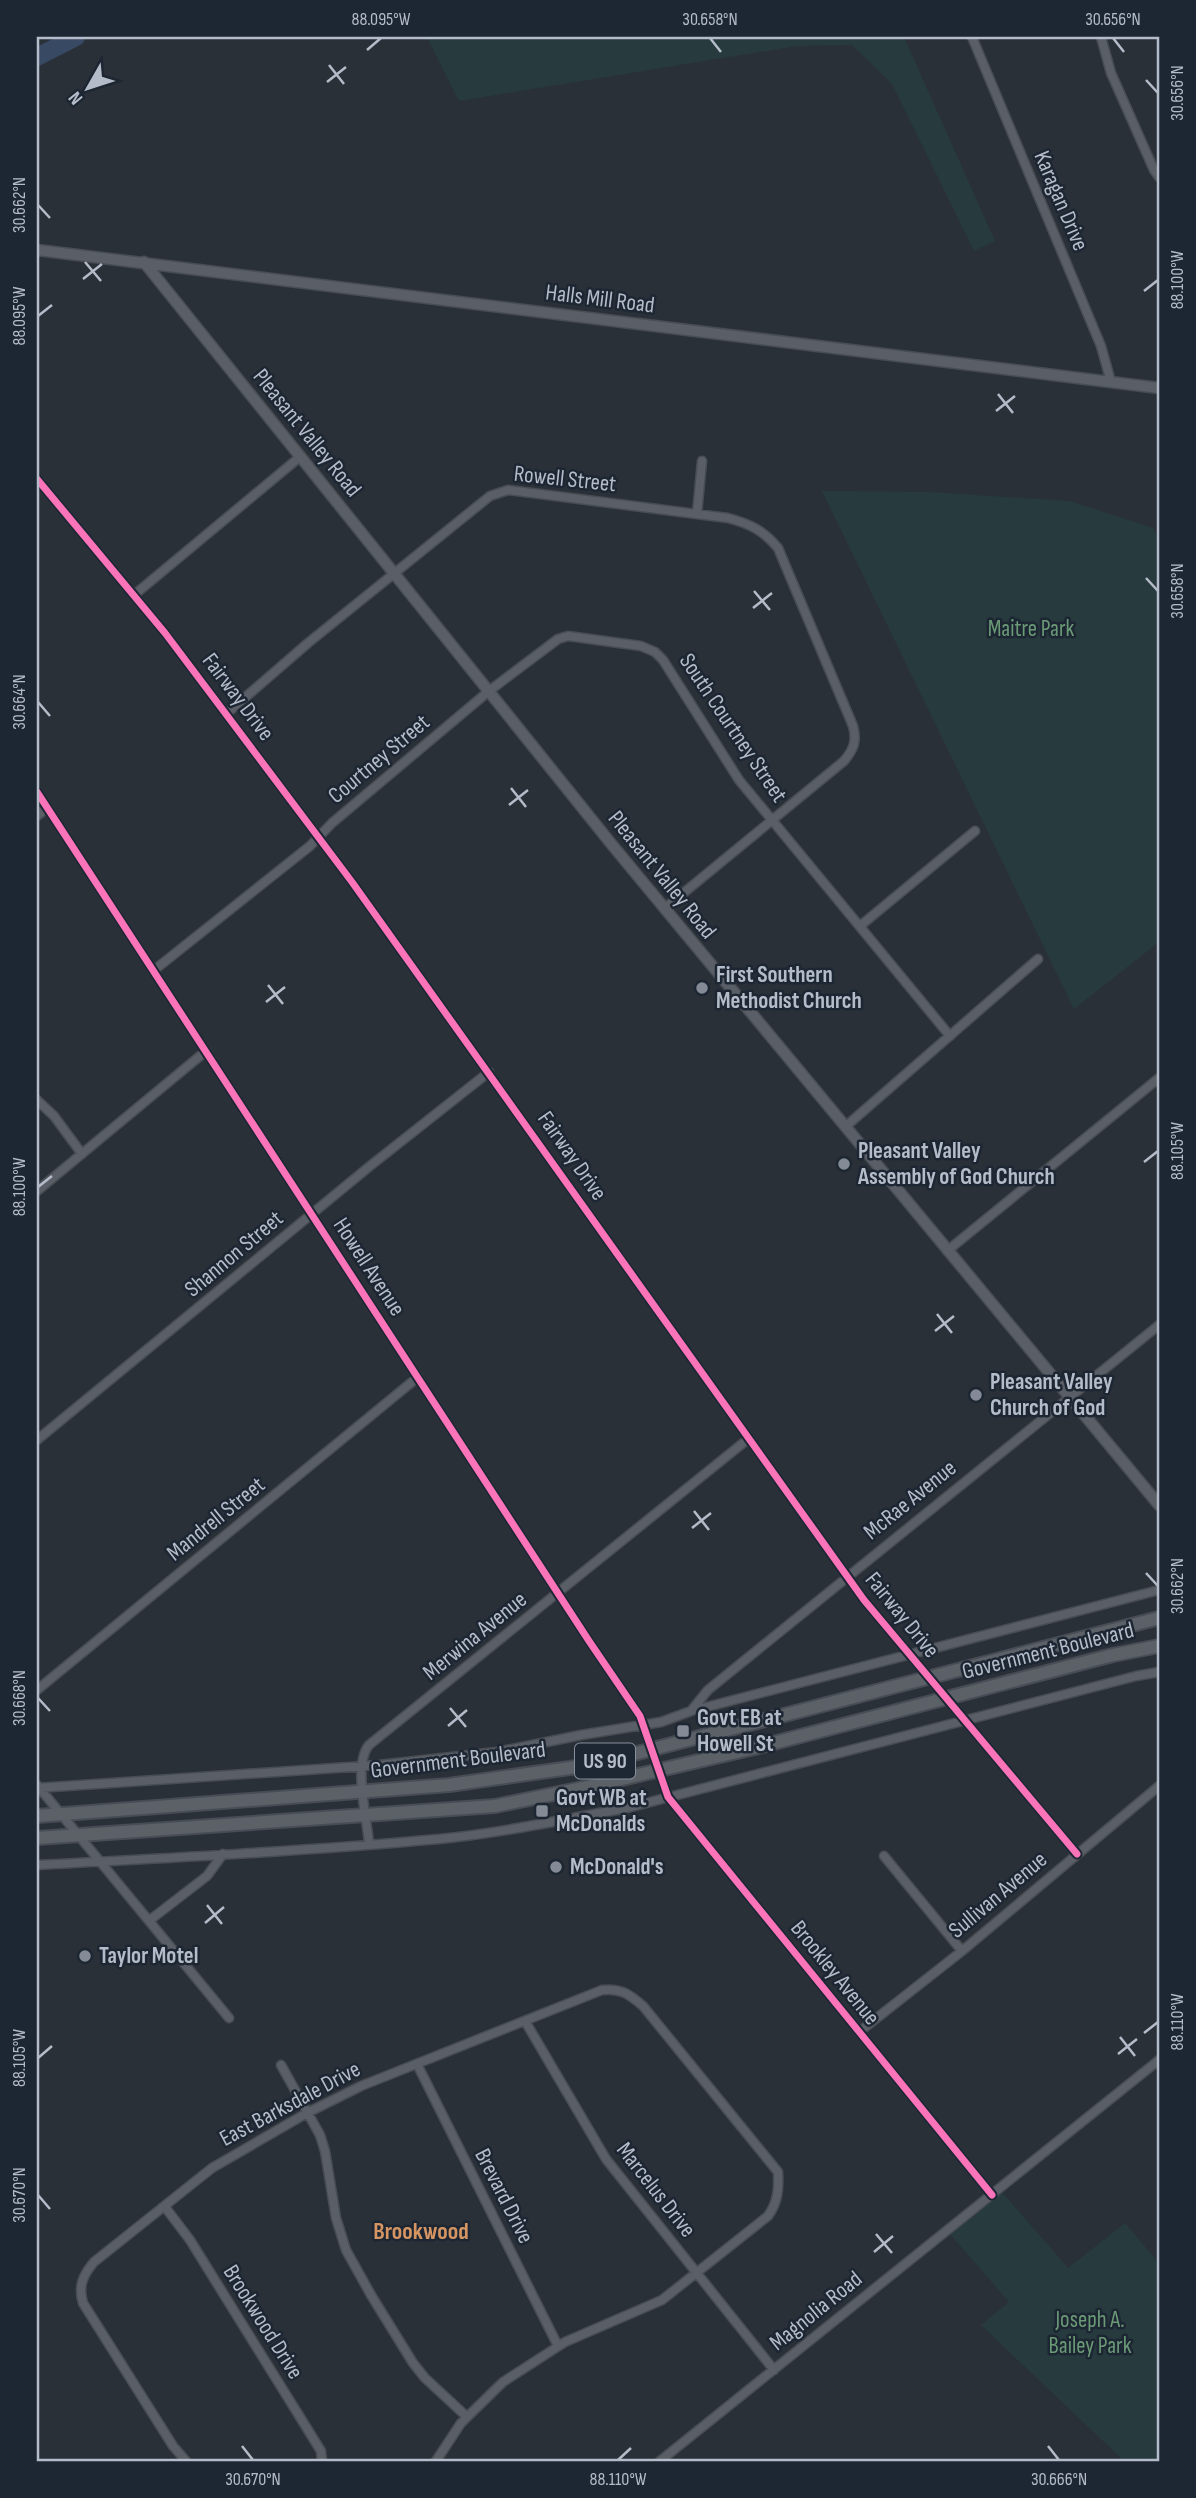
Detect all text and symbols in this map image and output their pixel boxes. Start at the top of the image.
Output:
text: 88.095°W [352,9,411,30]
text: 30.658°N [682,9,738,30]
text: 30.656°N [1085,9,1141,30]
north arrow [52,52,122,122]
text: 30.656°N [1167,65,1188,121]
text: N [64,87,88,109]
street label: Karagan Drive [1027,147,1095,255]
text: 30.662°N [9,177,30,233]
text: 88.100°W [1167,250,1188,309]
street label: Halls Mill Road [544,278,656,320]
text: 88.095°W [9,286,30,345]
street label: Pleasant Valley Road [247,363,367,503]
street label: Rowell Street [513,460,617,498]
text: 30.658°N [1167,563,1188,619]
park label: Maitre Park [988,615,1075,643]
street label: Fairway Drive [196,648,280,746]
street label: South Courtney Street [673,648,793,808]
text: 30.664°N [9,674,30,730]
street label: Courtney Street [323,708,435,810]
street label: Pleasant Valley Road [602,805,722,945]
place label: First Southern Methodist Church [716,961,862,1015]
marker: First Southern Methodist Church [694,980,710,996]
street label: Fairway Drive [531,1106,613,1206]
text: 88.105°W [1167,1122,1188,1180]
place label: Pleasant Valley Assembly of God Church [857,1137,1055,1191]
marker: Pleasant Valley Assembly of God Church [836,1156,852,1172]
text: 88.100°W [9,1157,30,1216]
street label: Shannon Street [179,1205,289,1303]
street label: Howell Avenue [327,1213,411,1321]
place label: Pleasant Valley Church of God [990,1368,1113,1422]
marker: Pleasant Valley Church of God [968,1387,984,1403]
street label: McRae Avenue [858,1454,962,1546]
street label: Mandrell Street [161,1471,271,1567]
text: 30.662°N [1167,1558,1188,1614]
street label: Fairway Drive [859,1566,945,1664]
street label: Merwina Avenue [417,1586,533,1686]
street label: Government Boulevard [959,1616,1137,1686]
text: 30.668°N [9,1670,30,1726]
place label: Govt EB at Howell St [697,1704,782,1758]
marker: Govt EB at Howell St [675,1723,691,1739]
street label: Government Boulevard [369,1735,547,1785]
road number: US 90 [575,1744,635,1778]
place label: Govt WB at McDonalds [556,1784,647,1838]
marker: Govt WB at McDonalds [534,1803,550,1819]
street label: Sullivan Avenue [943,1846,1053,1944]
place label: McDonald's [570,1853,664,1881]
marker: McDonald's [548,1859,564,1875]
street label: Brookley Avenue [784,1915,886,2031]
place label: Taylor Motel [99,1942,198,1970]
marker: Taylor Motel [77,1948,93,1964]
text: 88.110°W [1167,1993,1188,2050]
text: 88.105°W [9,2029,30,2087]
street label: East Barksdale Drive [215,2055,365,2153]
street label: Marcelus Drive [610,2137,702,2243]
street label: Brevard Drive [468,2144,540,2248]
text: 30.670°N [9,2167,30,2223]
district label: Brookwood [373,2217,469,2246]
street label: Brookwood Drive [217,2260,309,2384]
street label: Magnolia Road [764,2265,868,2357]
park label: Joseph A. Bailey Park [1049,2306,1132,2360]
text: 30.670°N [225,2469,281,2490]
text: 88.110°W [590,2469,647,2490]
text: 30.666°N [1031,2469,1087,2490]

